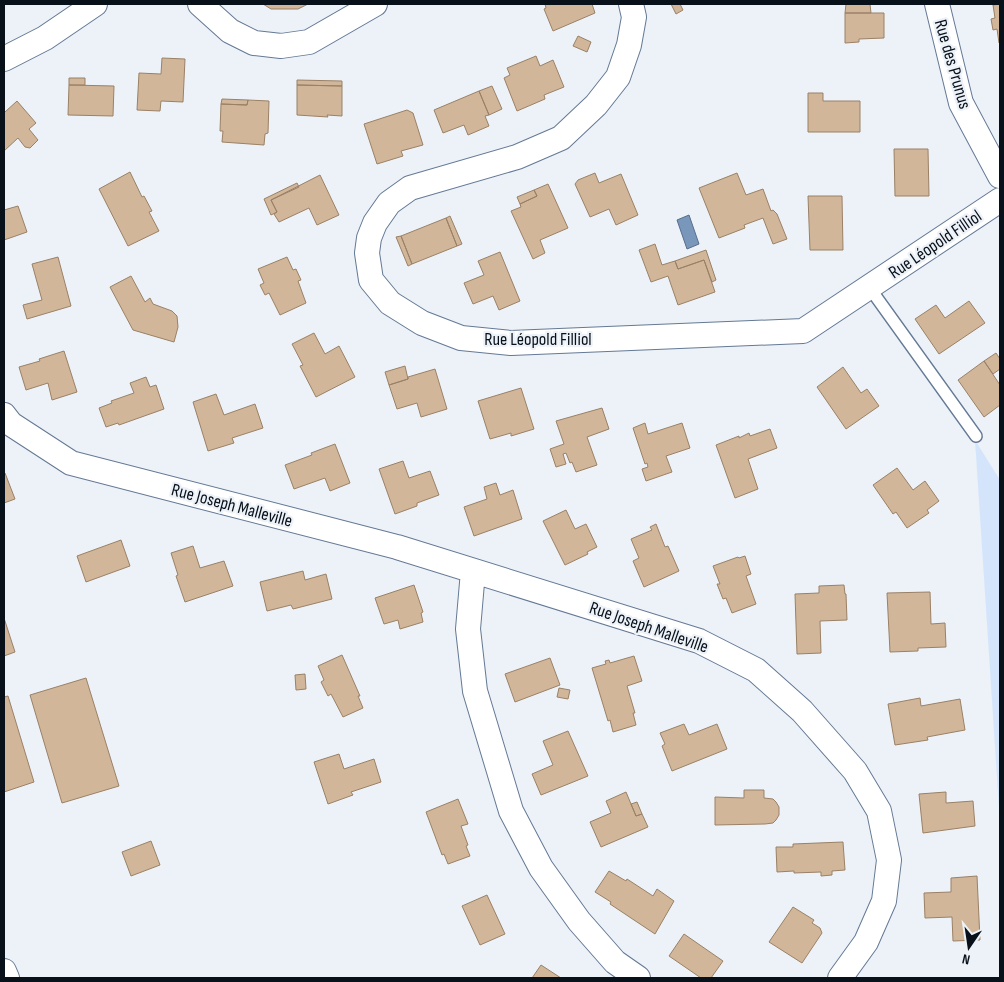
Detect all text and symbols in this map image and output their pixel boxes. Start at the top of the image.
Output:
street label: Rue des Prunus [930,17,975,111]
street label: Rue Léopold Filliol [885,206,986,283]
street label: Rue Léopold Filliol [484,329,592,350]
street label: Rue Joseph Malleville [169,479,295,532]
street label: Rue Joseph Malleville [587,597,711,658]
north arrow [944,922,994,972]
text: N [961,950,972,968]

